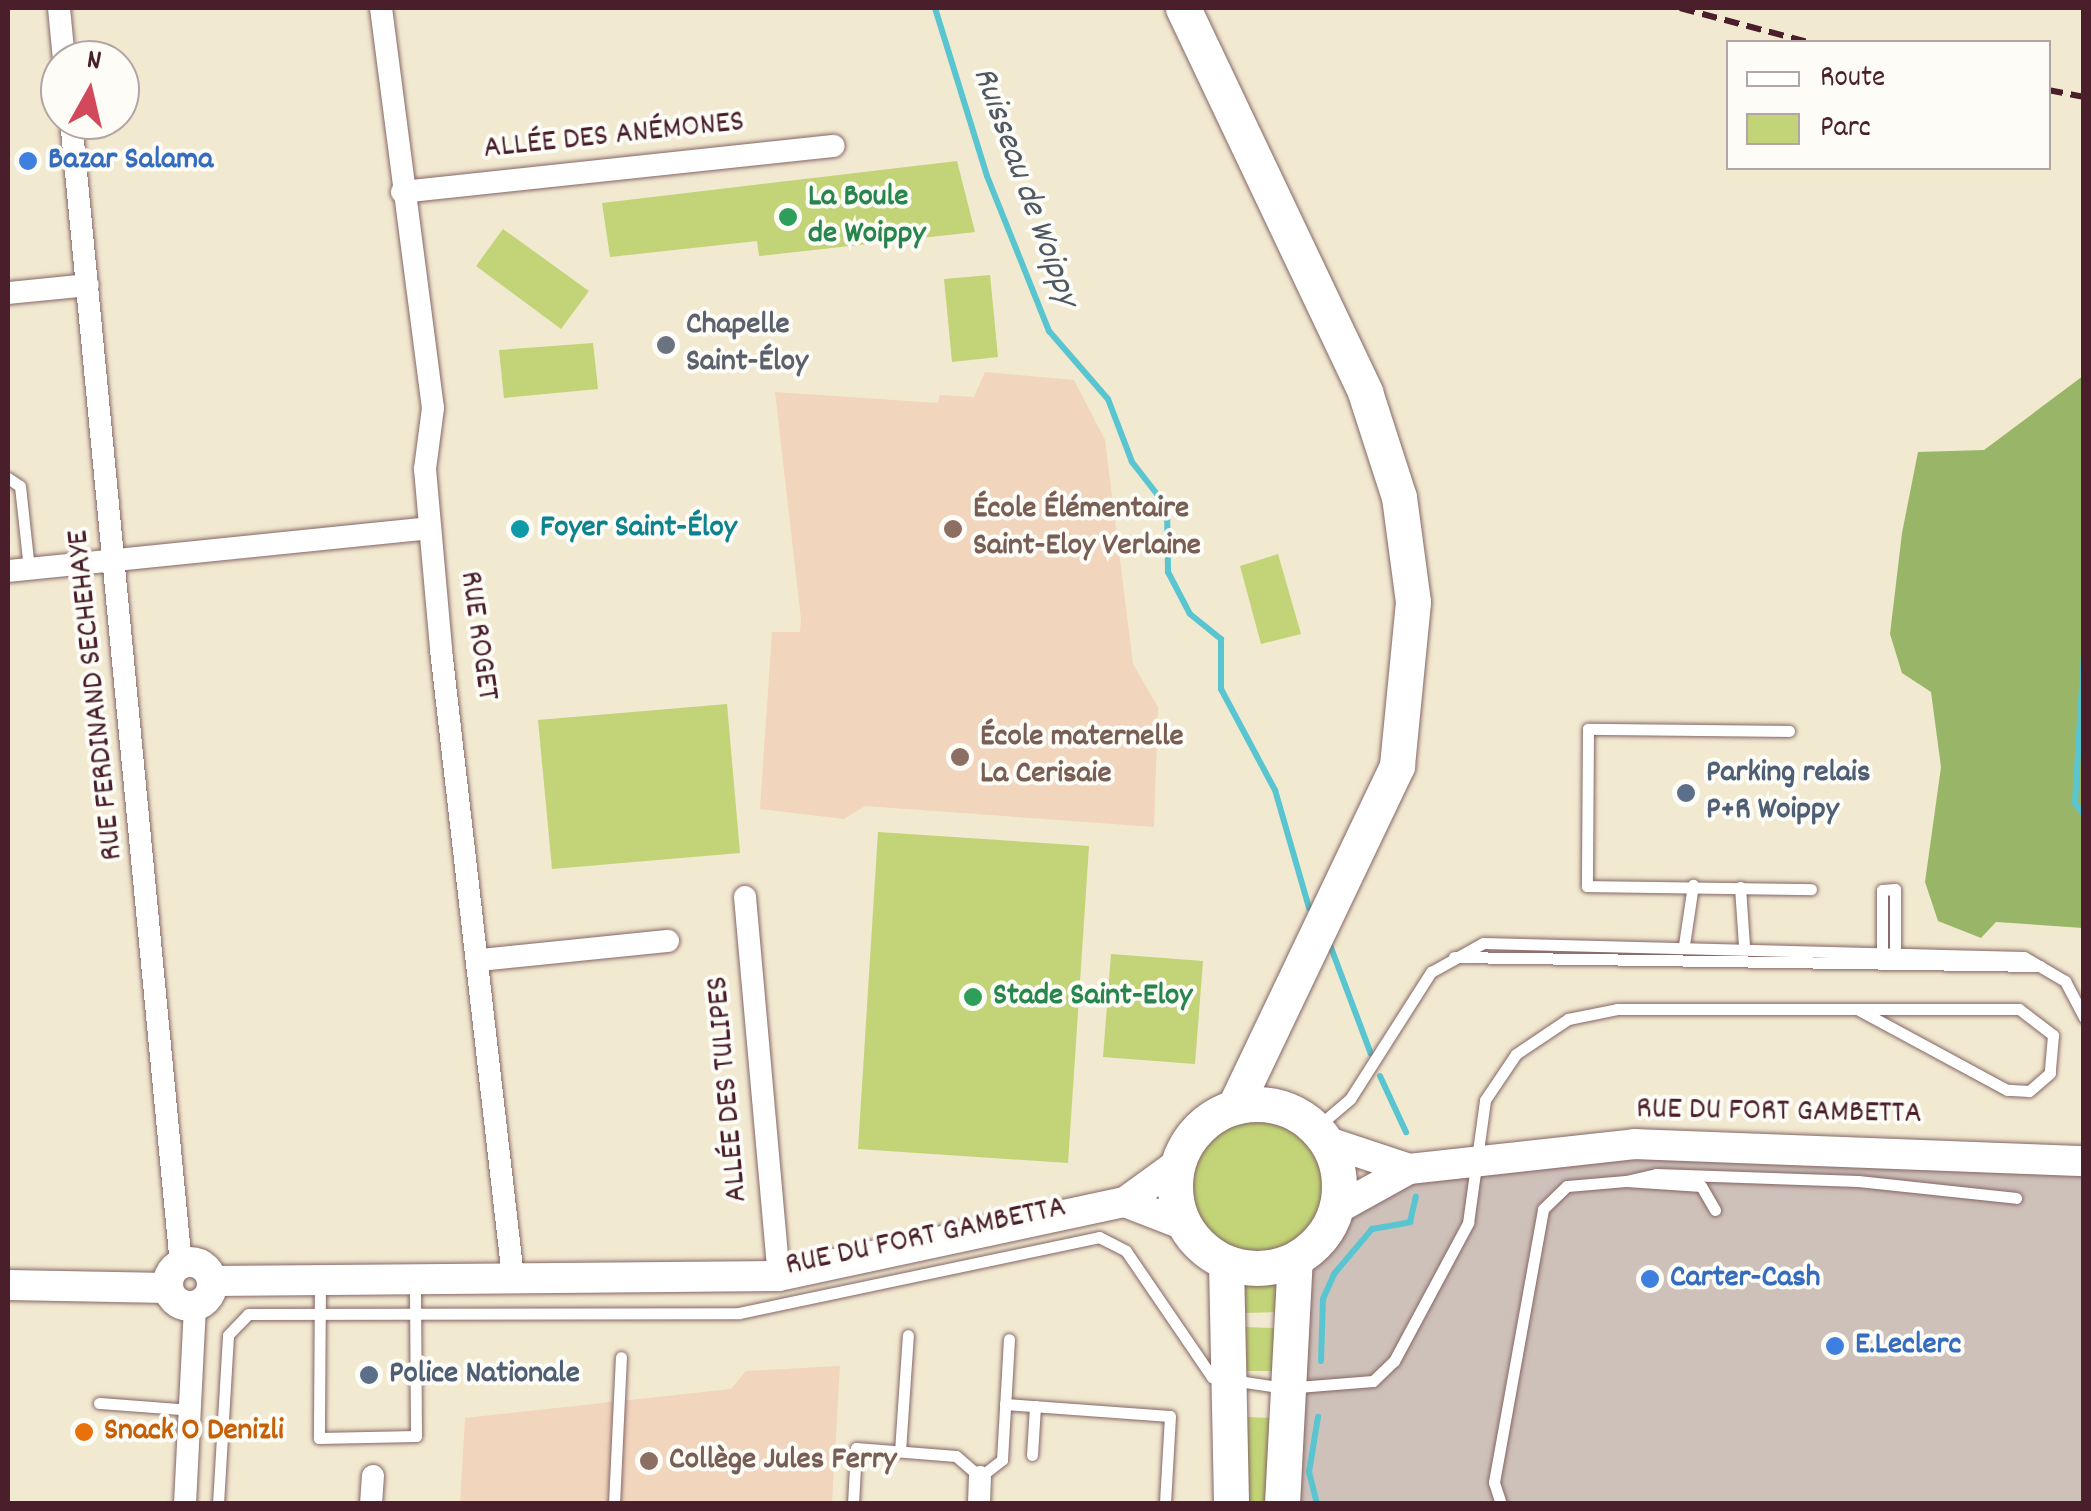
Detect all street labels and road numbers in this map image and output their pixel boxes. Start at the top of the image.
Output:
street label: ALLÉE DES ANÉMONES [482,104,746,170]
street label: RUE FERDINAND SECHEHAYE [61,528,133,862]
street label: RUE ROGET [449,569,505,703]
street label: ALLÉE DES TULIPES [700,974,758,1204]
street label: RUE DU FORT GAMBETTA [1636,1091,1922,1135]
street label: RUE DU FORT GAMBETTA [782,1190,1070,1286]

